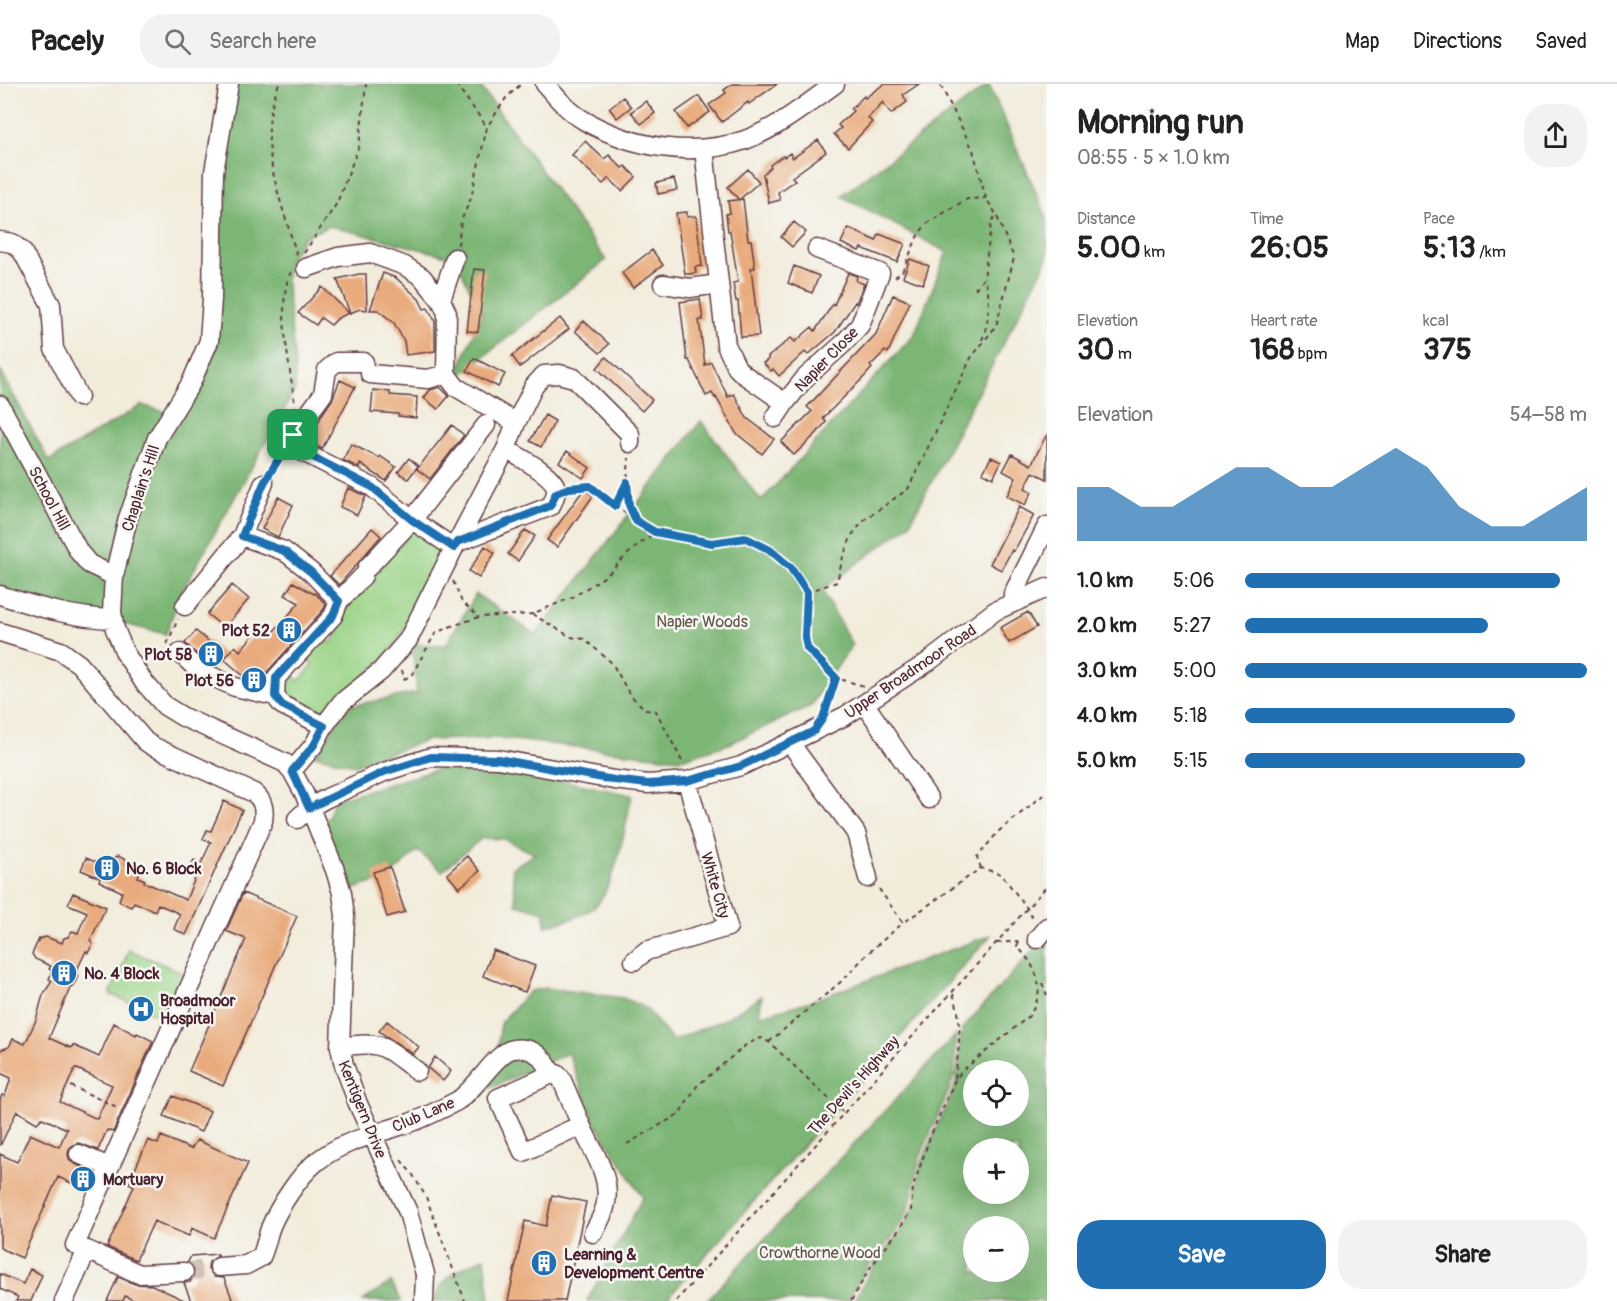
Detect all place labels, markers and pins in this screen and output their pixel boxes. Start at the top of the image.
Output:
pin [267,409,318,460]
building icon: Plot 52 [274,615,304,645]
place label: Plot 52 [221,621,270,641]
building icon: Plot 58 [196,639,226,669]
place label: Plot 58 [144,645,192,665]
building icon: Plot 56 [239,665,269,695]
place label: Plot 56 [185,671,234,691]
building icon: No. 6 Block [92,853,122,883]
place label: No. 6 Block [126,859,202,879]
building icon: No. 4 Block [49,958,79,988]
place label: No. 4 Block [84,964,160,984]
place label: Broadmoor Hospital [160,991,236,1029]
hospital icon: Broadmoor Hospital [126,994,156,1024]
building icon: Mortuary [68,1164,98,1194]
place label: Mortuary [103,1170,163,1190]
place label: Learning & Development Centre [564,1245,705,1283]
building icon: Learning & Development Centre [529,1248,559,1278]

